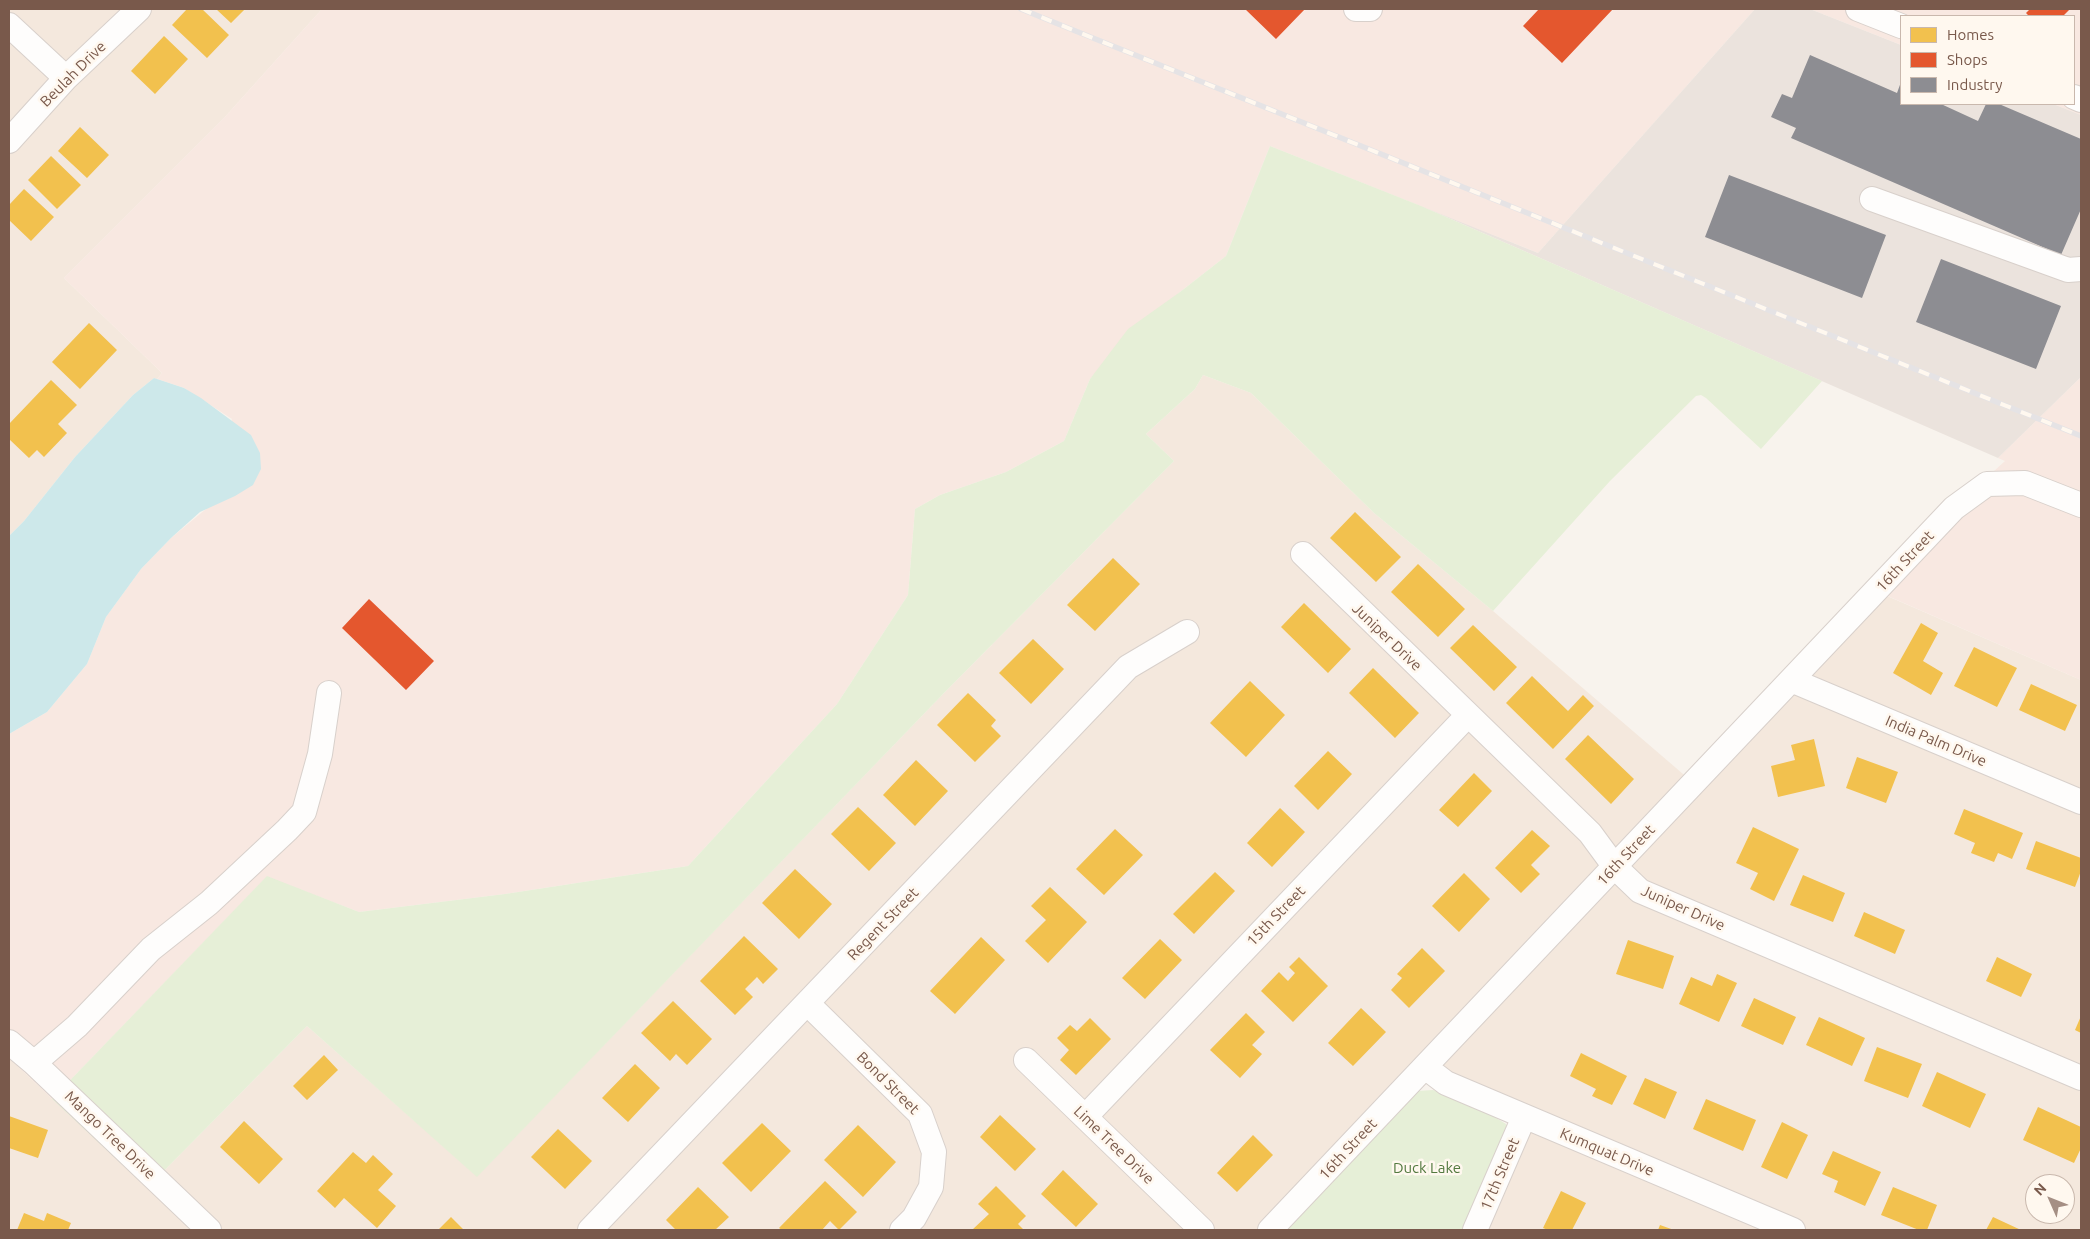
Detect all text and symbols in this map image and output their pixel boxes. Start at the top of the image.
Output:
legend [1900,15,2075,105]
text: Homes [1947,26,1994,43]
street label: Beulah Drive [36,37,110,111]
text: Shops [1947,51,1988,68]
text: Industry [1947,76,2002,93]
street label: 16th Street [1872,527,1938,595]
street label: Juniper Drive [1348,599,1426,675]
street label: India Palm Drive [1883,712,1989,770]
street label: 16th Street [1593,821,1659,889]
street label: 15th Street [1243,882,1309,950]
street label: Juniper Drive [1638,882,1728,934]
street label: Regent Street [844,884,922,964]
street label: Bond Street [853,1048,923,1118]
street label: Mango Tree Drive [61,1087,159,1183]
street label: Lime Tree Drive [1070,1102,1158,1188]
street label: 16th Street [1315,1115,1381,1183]
street label: Kumquat Drive [1557,1124,1657,1180]
street label: 17th Street [1477,1135,1523,1213]
park label: Duck Lake [1393,1159,1461,1177]
north arrow [2025,1174,2075,1224]
text: N [2031,1180,2049,1199]

